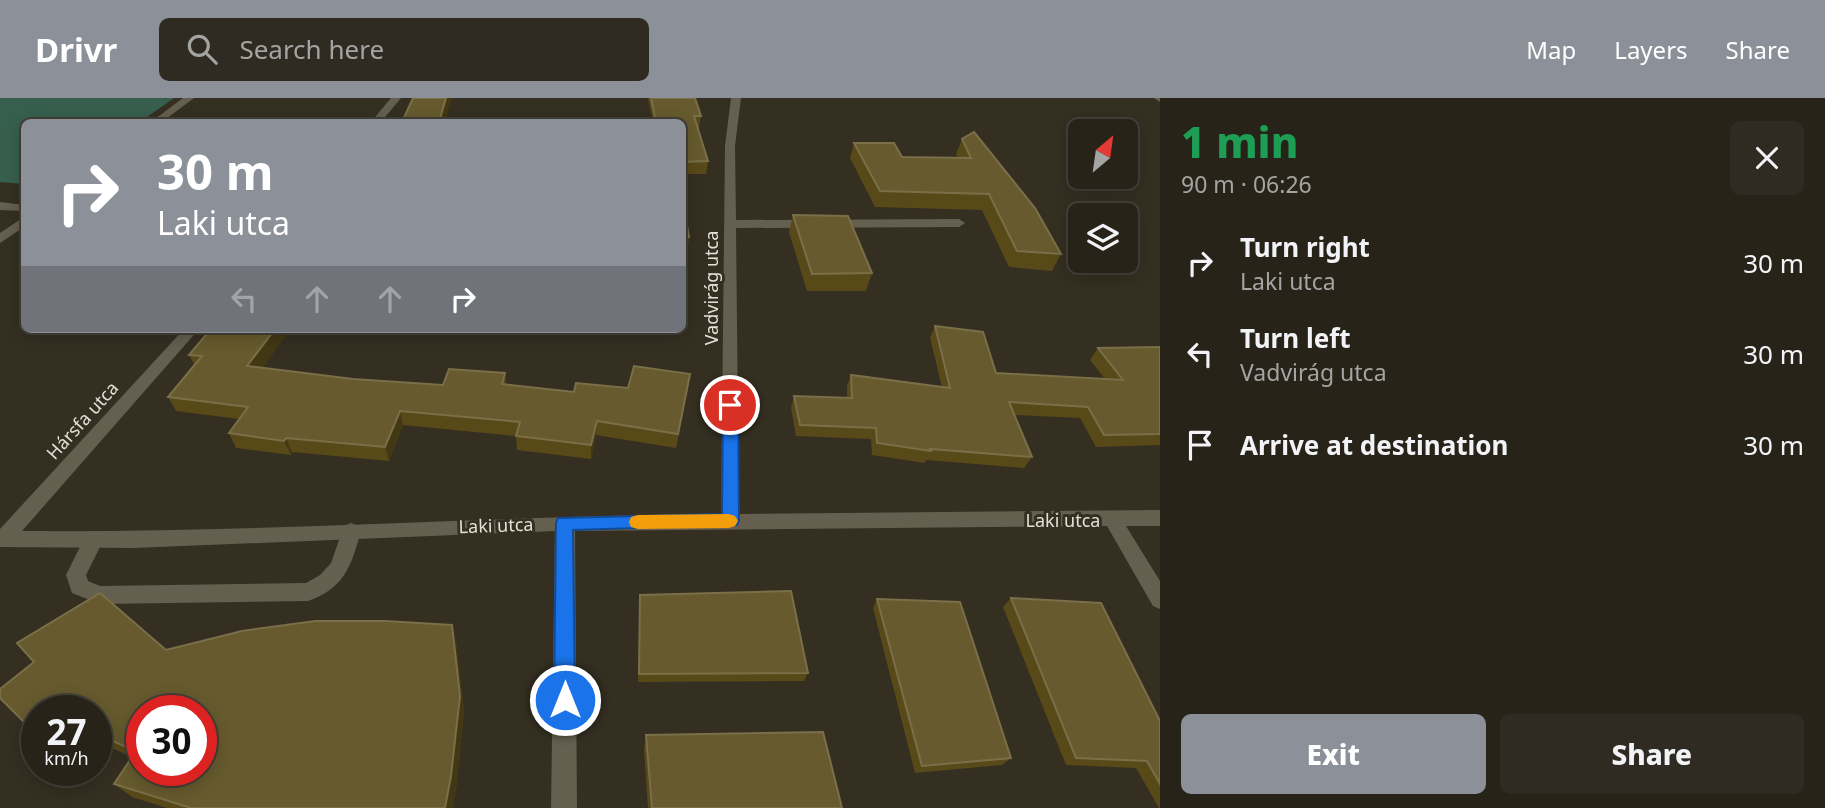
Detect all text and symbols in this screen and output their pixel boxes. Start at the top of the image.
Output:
search box [159,18,649,81]
text: Drivr [35,27,117,72]
icon: search [183,30,221,68]
text: Search here [239,31,384,67]
text: Map [1526,33,1576,66]
text: Layers [1614,33,1688,66]
text: Share [1726,33,1790,66]
text: 1 min [1181,113,1298,170]
north arrow [1068,119,1138,189]
map controls [1068,119,1138,273]
button: close [1730,121,1804,195]
text: 30 m [157,138,274,204]
icon: right [42,147,133,238]
text: 90 m · 06:26 [1181,168,1312,200]
text: Laki utca [157,201,290,244]
button: layers [1068,203,1138,273]
text: Turn right [1240,229,1370,265]
street label: Vadvirág utca [699,231,723,345]
icon: right [1181,244,1219,282]
text: 30 m [1743,245,1804,281]
text: Laki utca [1240,265,1336,297]
icon: left [225,280,263,318]
icon: ahead [298,280,336,318]
icon: ahead [371,280,409,318]
icon: right [444,280,482,318]
text: Turn left [1240,320,1351,356]
icon: left [1181,335,1219,373]
text: 30 m [1743,336,1804,372]
text: Vadvirág utca [1240,356,1387,388]
pin [700,375,760,435]
street label: Hársfa utca [41,376,123,464]
icon: arrive [711,386,749,424]
icon: arrive [1181,426,1219,464]
text: Arrive at destination [1240,427,1509,463]
text: 30 m [1743,427,1804,463]
street label: Laki utca [1026,508,1100,532]
street label: Laki utca [458,512,534,538]
position arrow [528,663,602,737]
speed limit sign: 30 [126,695,217,786]
text: 27 [46,708,87,755]
button: Exit [1181,714,1486,794]
button: Share [1500,714,1804,794]
text: km/h [44,746,89,770]

